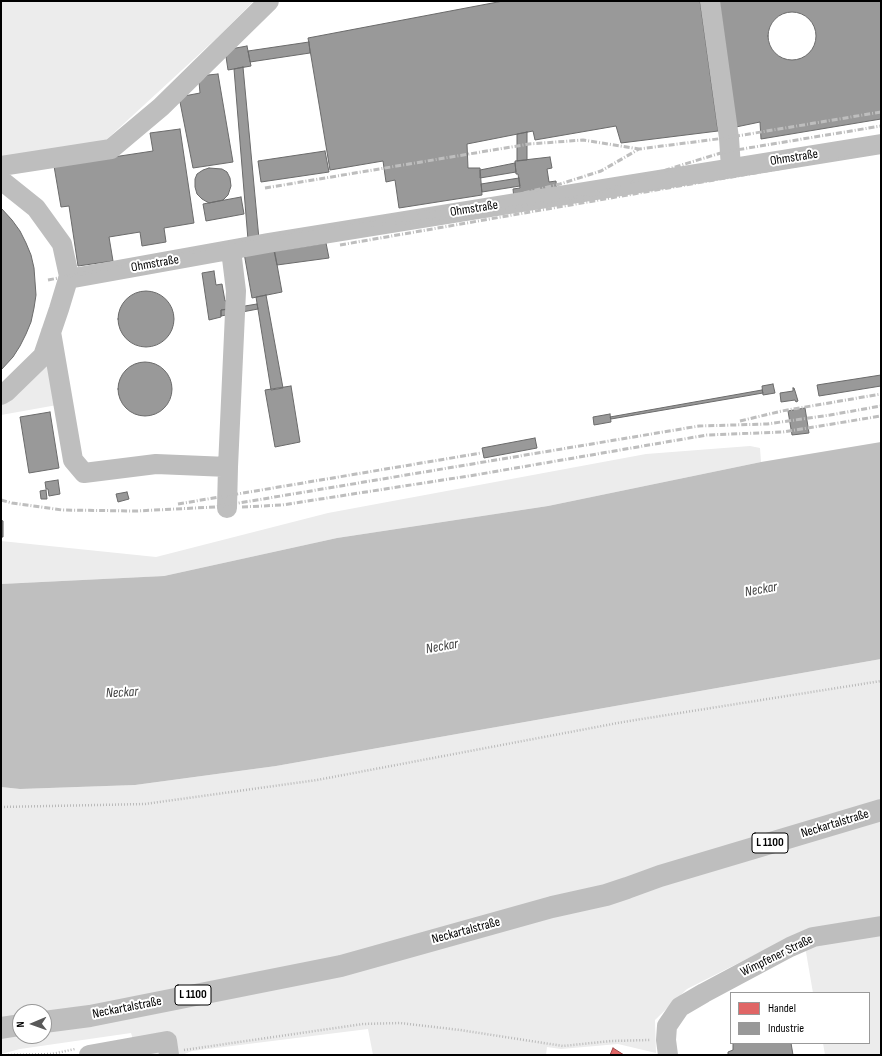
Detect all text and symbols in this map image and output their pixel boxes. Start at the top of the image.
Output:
street label: Ohmstraße [769,147,819,169]
street label: Ohmstraße [449,198,499,220]
street label: Ohmstraße [130,252,180,276]
water label: Neckar [744,579,778,601]
water label: Neckar [425,636,459,658]
water label: Neckar [105,684,139,702]
street label: Neckartalstraße [799,806,871,842]
road number: L 1100 [752,833,788,853]
street label: Neckartalstraße [430,914,502,948]
street label: Wimpfener Straße [738,932,816,980]
road number: L 1100 [175,985,211,1005]
legend [730,992,870,1044]
street label: Neckartalstraße [91,994,163,1022]
text: Handel [768,1001,796,1016]
north arrow [12,1004,52,1044]
text: N [14,1021,27,1028]
text: Industrie [768,1021,804,1036]

